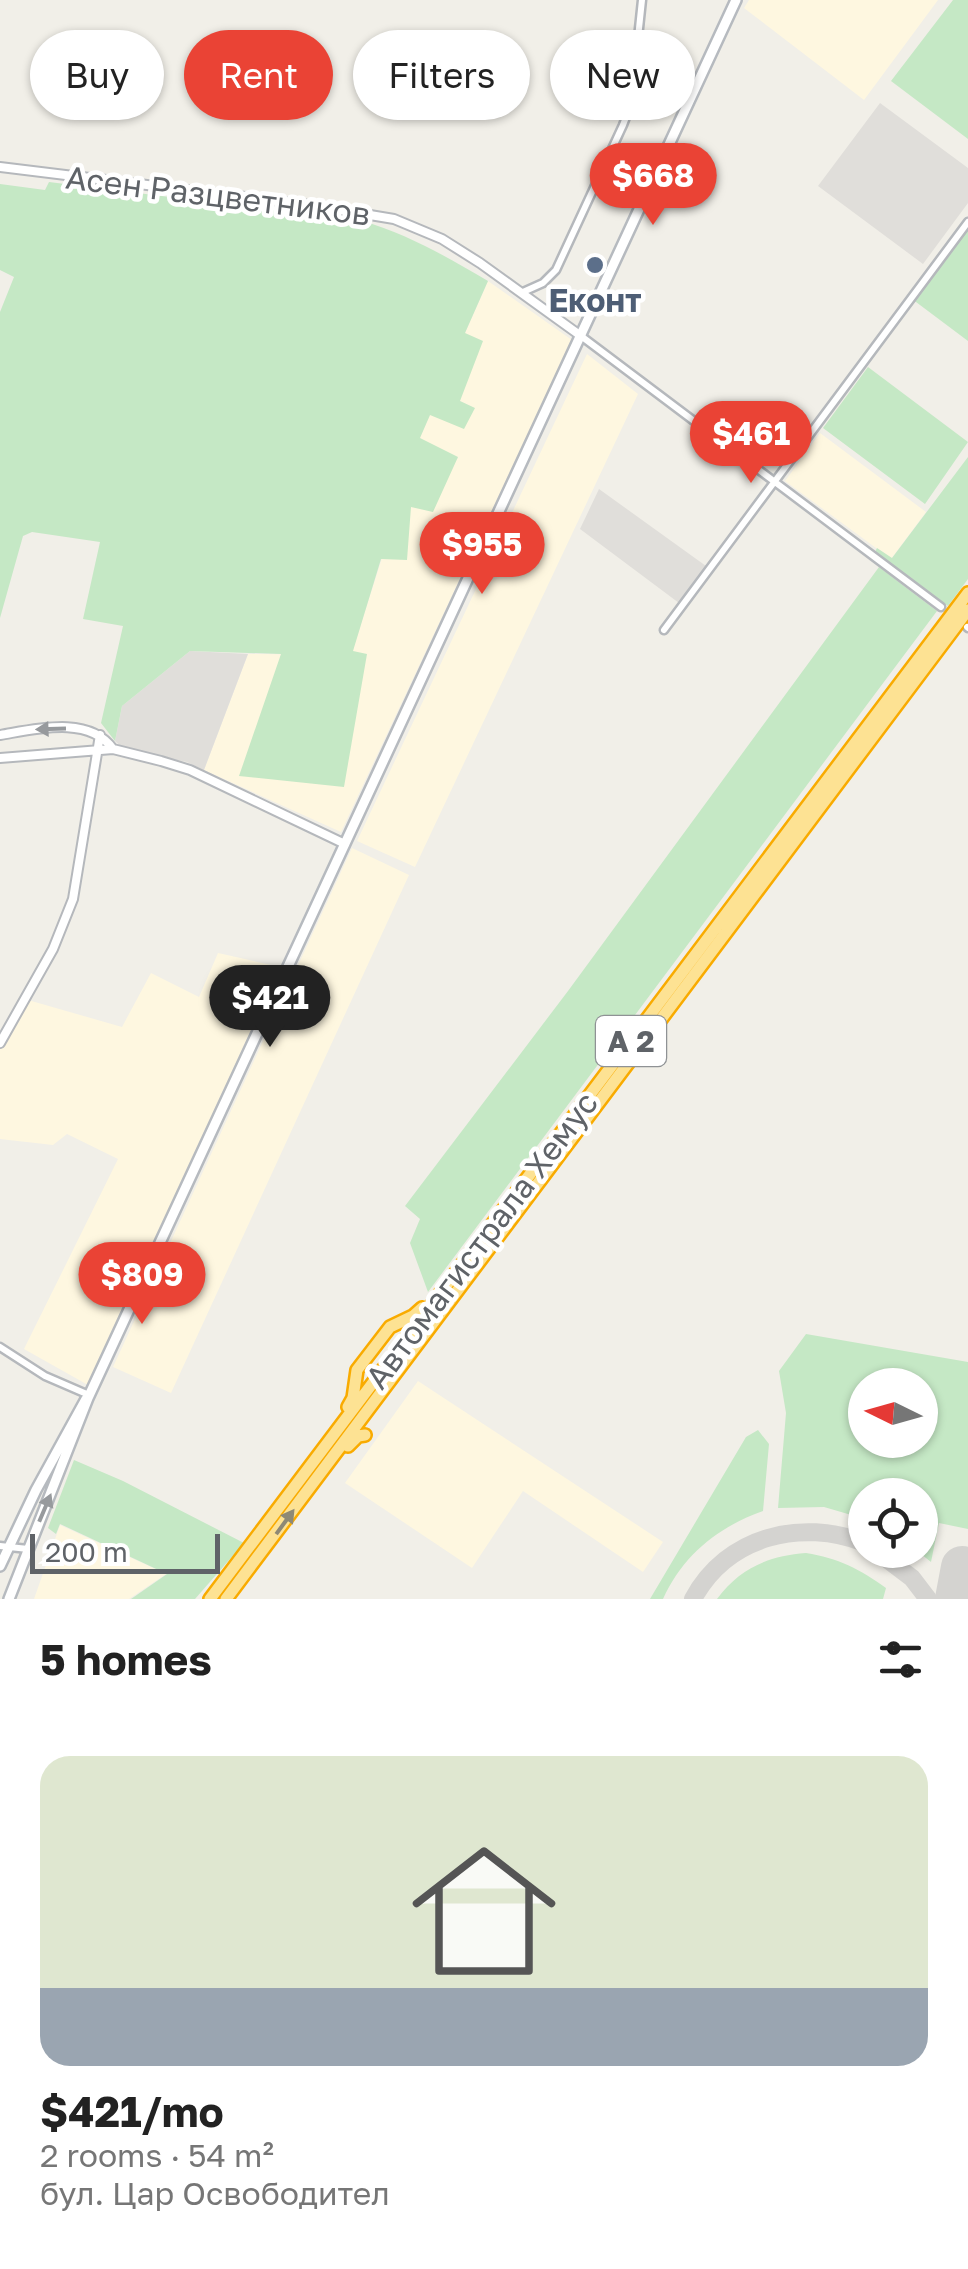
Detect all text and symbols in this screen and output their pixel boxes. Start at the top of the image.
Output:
chip: Buy [30,30,164,120]
chip: Rent [184,30,333,120]
chip: Filters [353,30,530,120]
chip: New [550,30,695,120]
pin: $668 [594,143,712,228]
text: $668 [612,156,694,194]
street label: Асен Разцветников [64,157,372,233]
marker: Еконт [584,254,606,276]
place label: Еконт [548,281,642,319]
pin: $461 [692,401,810,486]
text: $461 [712,414,790,452]
pin: $955 [423,512,541,597]
text: $955 [442,525,522,563]
one-way arrow [34,721,66,737]
pin: $421 [211,965,329,1050]
text: $421 [231,978,309,1016]
road number: A 2 [596,1016,666,1066]
street label: Автомагистрала Хемус [357,1084,605,1396]
pin: $809 [83,1242,201,1327]
text: $809 [100,1255,184,1293]
north arrow [848,1368,938,1458]
map controls [848,1368,938,1568]
button: locate [848,1478,938,1568]
one-way arrow [37,1493,53,1523]
one-way arrow [275,1509,295,1535]
scale bar [30,1529,220,1574]
text: 200 m [45,1535,128,1568]
icon: filters [873,1632,928,1687]
text: 5 homes [40,1634,212,1684]
icon: home [394,1821,574,2001]
text: $421/mo [40,2086,224,2136]
text: 2 rooms · 54 m² [40,2136,274,2174]
text: бул. Цар Освободител [40,2174,390,2212]

